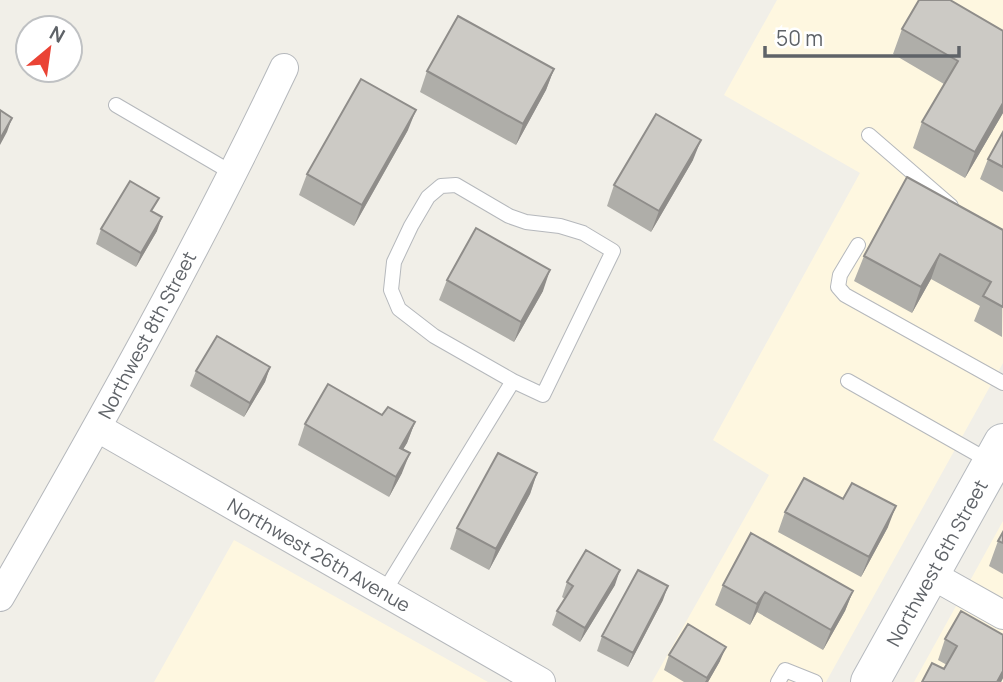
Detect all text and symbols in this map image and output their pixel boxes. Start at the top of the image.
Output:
north arrow [14,14,84,84]
scale bar [765,14,959,58]
text: N [45,19,70,49]
text: 50 m [776,24,823,52]
street label: Northwest 8th Street [92,247,202,423]
street label: Northwest 6th Street [880,475,994,651]
street label: Northwest 26th Avenue [223,492,415,618]

